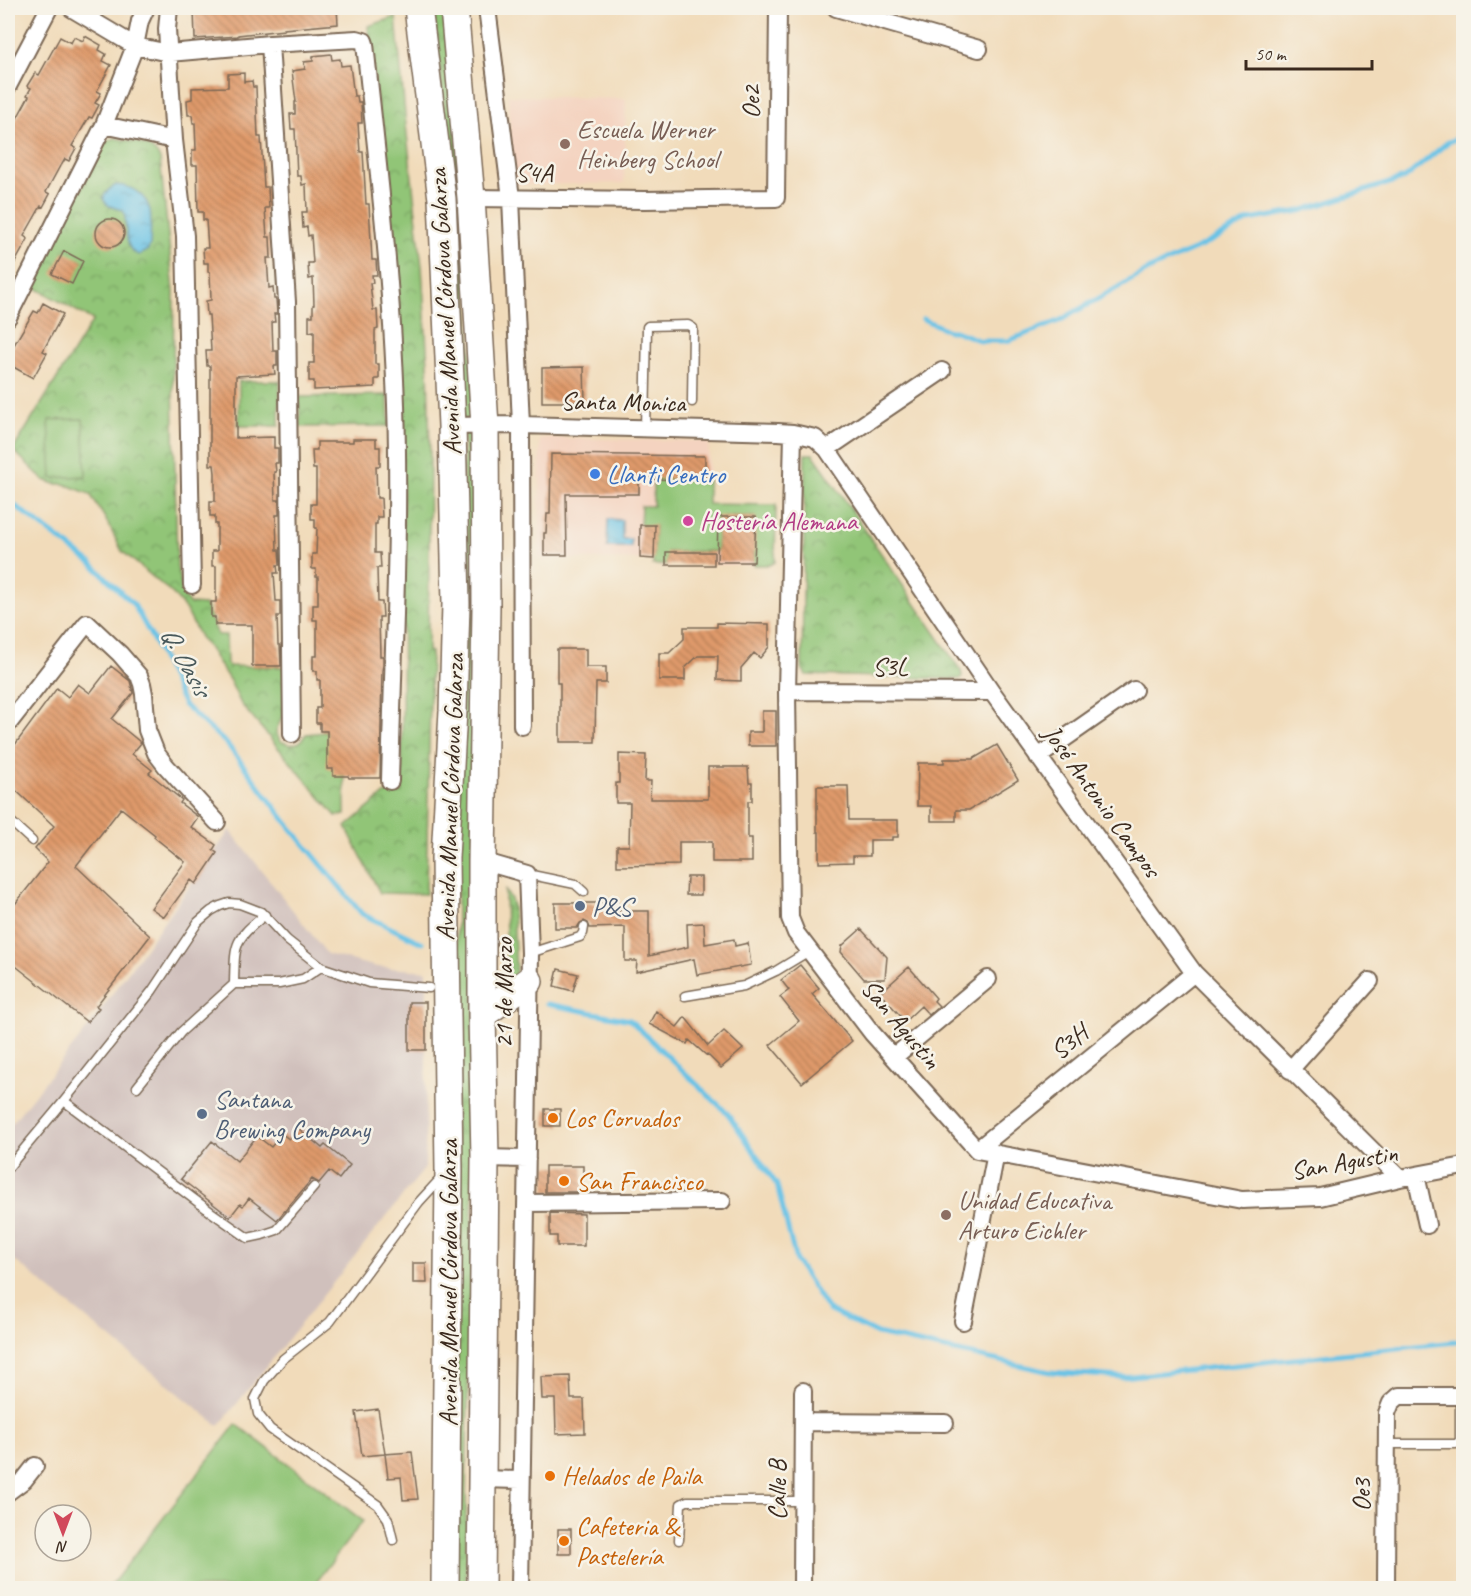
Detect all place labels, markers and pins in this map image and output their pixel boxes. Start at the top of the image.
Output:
place label: Escuela Werner Heinberg School [577,113,722,176]
marker: Escuela Werner Heinberg School [558,137,572,151]
place label: Llanti Centro [607,458,727,491]
marker: Llanti Centro [588,467,602,481]
place label: Hostería Alemana [700,505,859,538]
marker: Hostería Alemana [681,514,695,528]
place label: P&S [592,890,637,923]
marker: P&S [573,899,587,913]
place label: Santana Brewing Company [214,1083,372,1146]
place label: Los Corvados [565,1102,681,1135]
marker: Santana Brewing Company [195,1107,209,1121]
marker: Los Corvados [546,1111,560,1125]
place label: San Francisco [576,1165,704,1198]
marker: San Francisco [557,1174,571,1188]
place label: Unidad Educativa Arturo Eichler [958,1184,1113,1247]
marker: Unidad Educativa Arturo Eichler [939,1208,953,1222]
place label: Helados de Paila [562,1460,703,1493]
marker: Helados de Paila [543,1469,557,1483]
place label: Cafeteria & Pastelería [576,1510,682,1573]
marker: Cafeteria & Pastelería [557,1534,571,1548]

